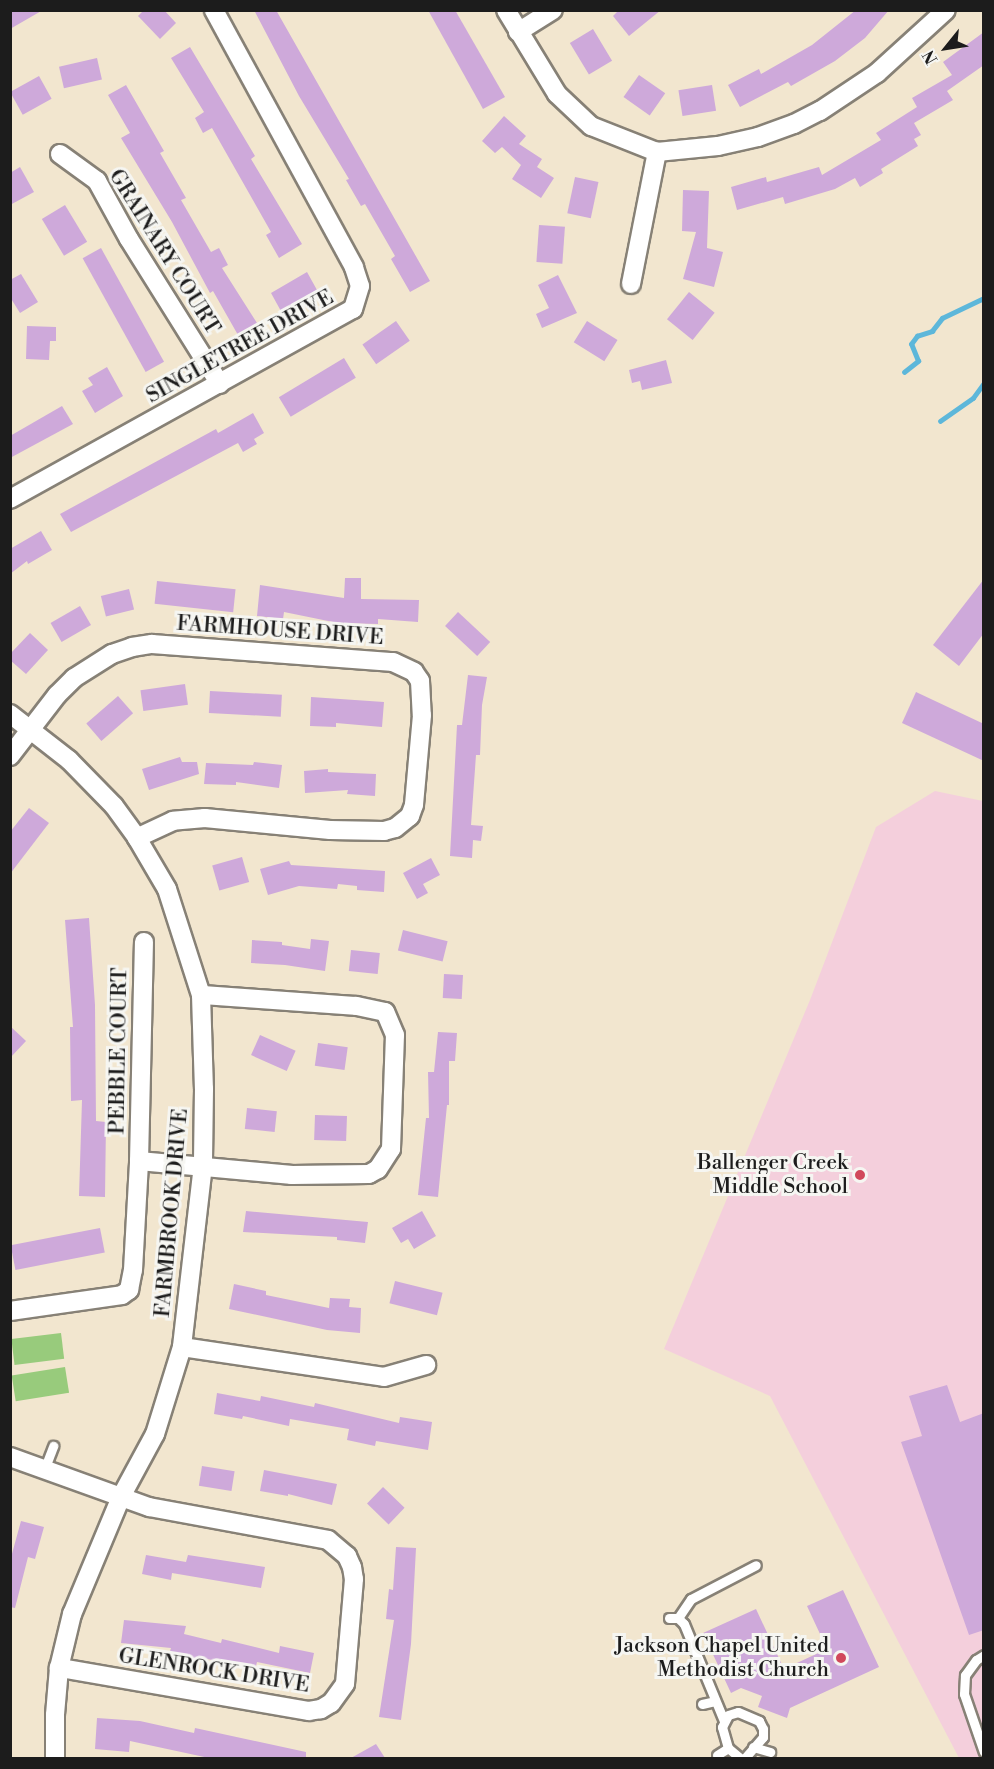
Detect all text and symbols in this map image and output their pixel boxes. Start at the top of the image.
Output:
north arrow [916,18,976,78]
text: N [919,47,942,67]
street label: GRAINARY COURT [103,165,225,339]
street label: SINGLETREE DRIVE [142,285,338,409]
street label: FARMHOUSE DRIVE [176,611,384,651]
street label: PEBBLE COURT [105,967,133,1135]
street label: FARMBROOK DRIVE [150,1108,194,1318]
place label: Ballenger Creek Middle School [697,1150,848,1200]
marker: Ballenger Creek Middle School [853,1168,867,1182]
place label: Jackson Chapel United Methodist Church [614,1633,829,1683]
street label: GLENROCK DRIVE [117,1643,311,1699]
marker: Jackson Chapel United Methodist Church [834,1651,848,1665]

